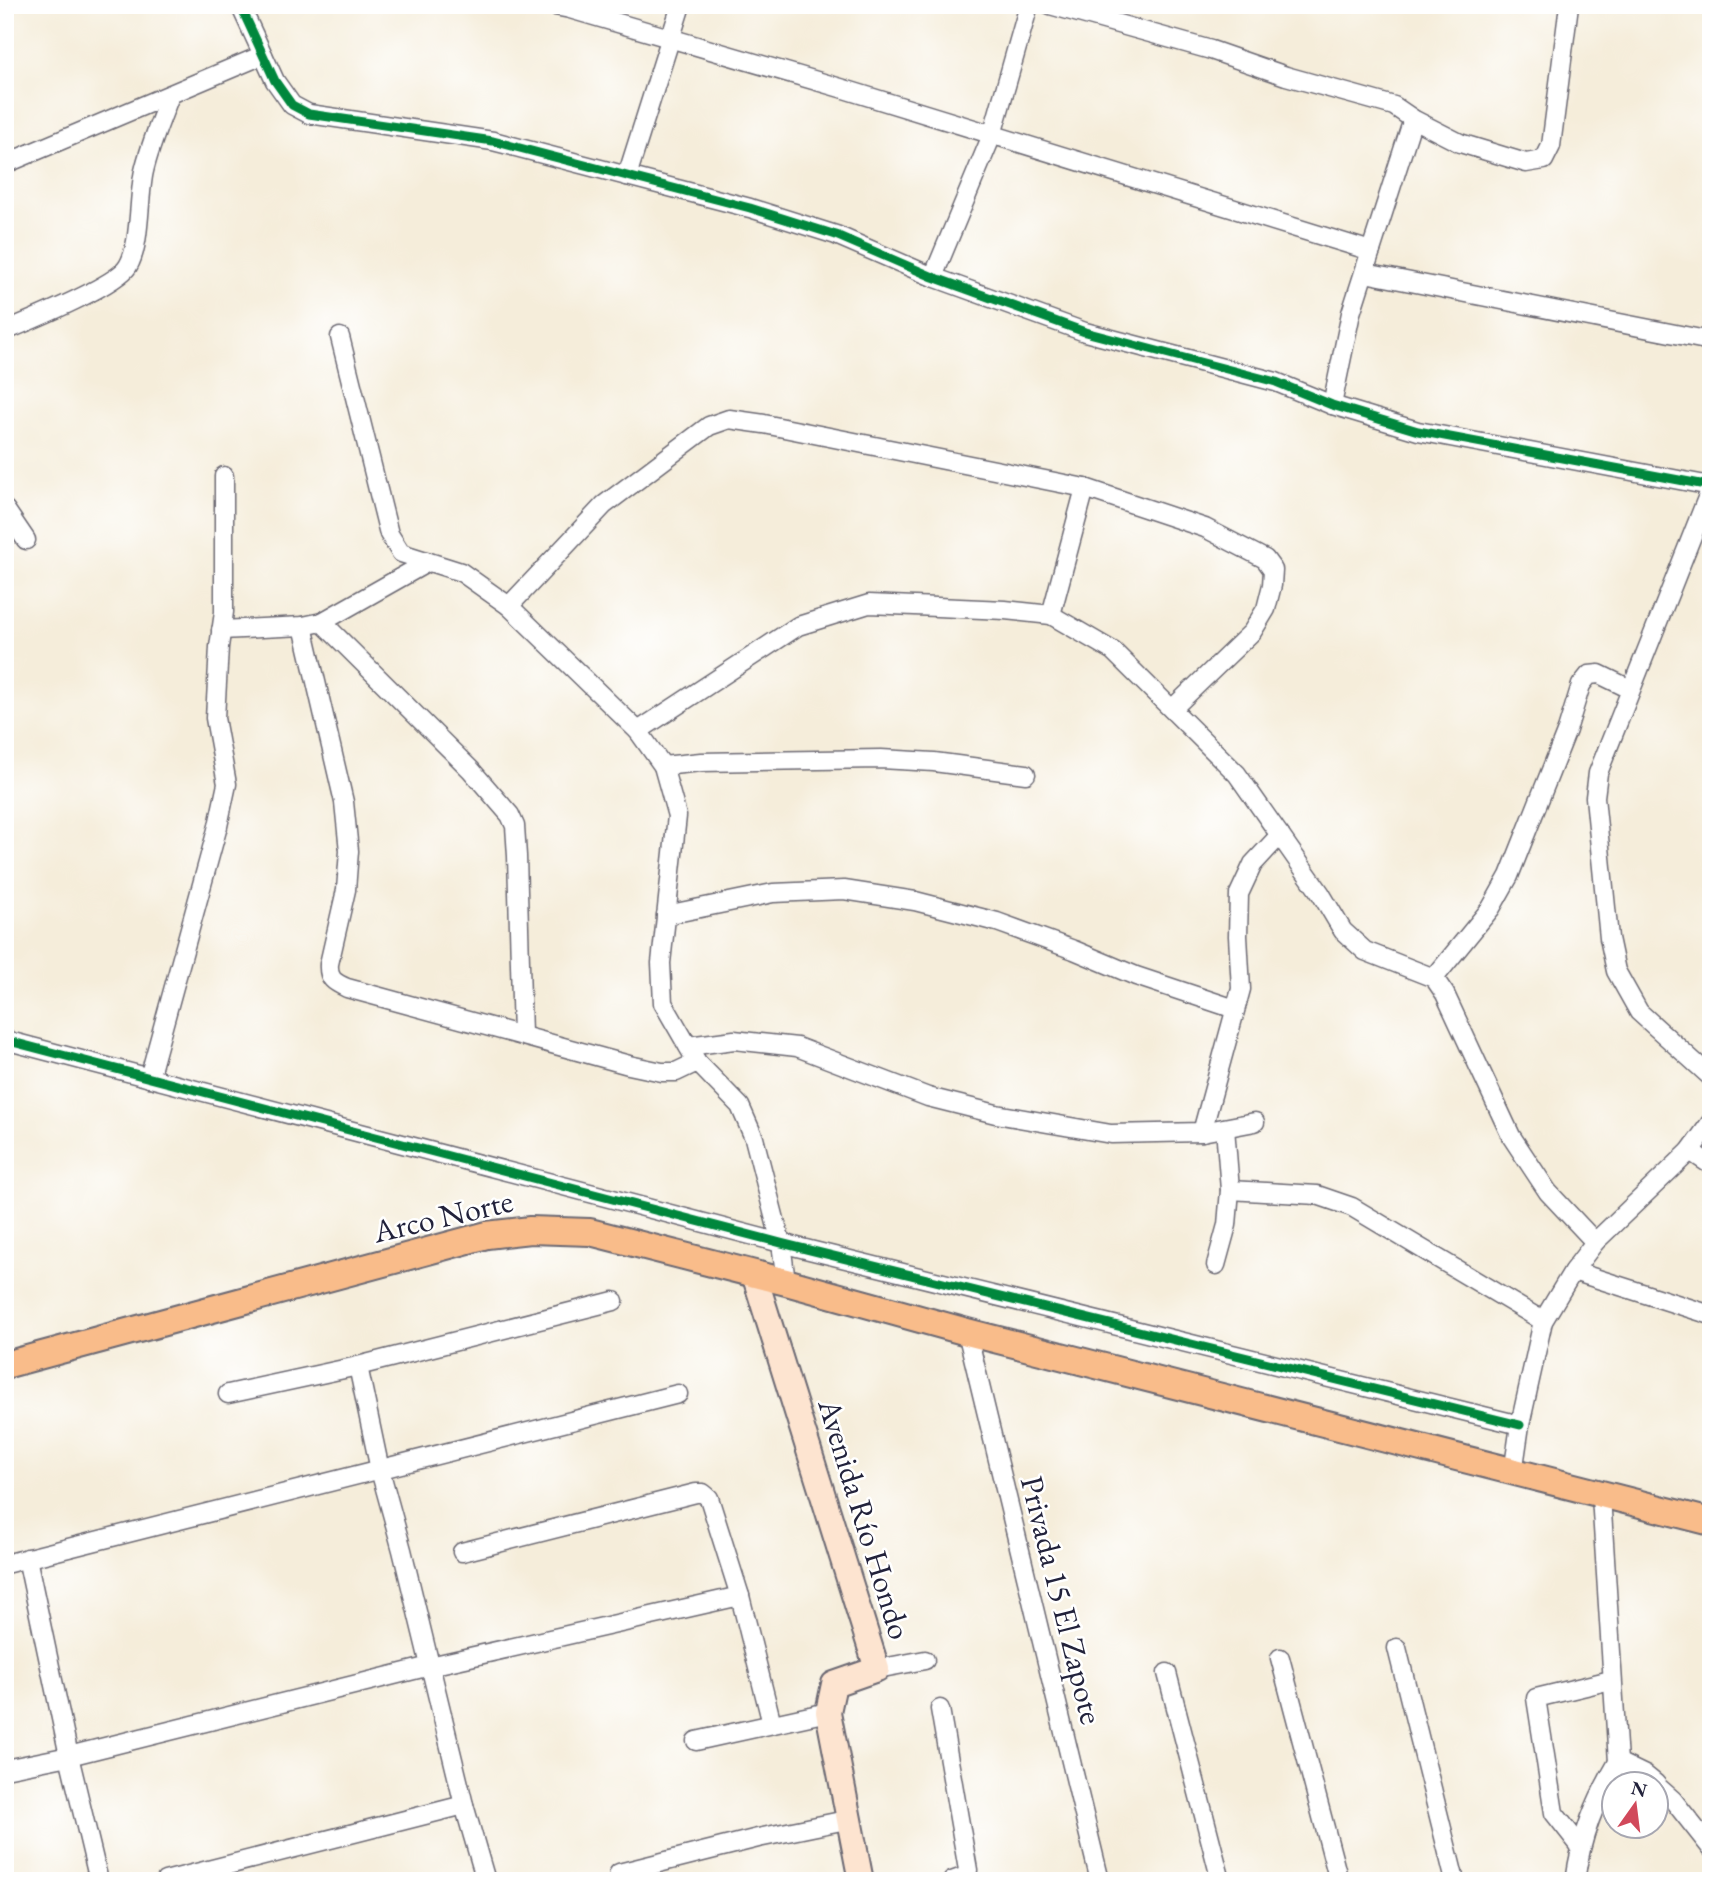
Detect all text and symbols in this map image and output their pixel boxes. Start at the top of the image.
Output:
street label: Arco Norte [368,1180,517,1253]
street label: Avenida Río Hondo [808,1393,922,1644]
street label: Privada 15 El Zapote [1011,1472,1113,1728]
north arrow [1600,1770,1670,1840]
text: N [1629,1775,1650,1803]

